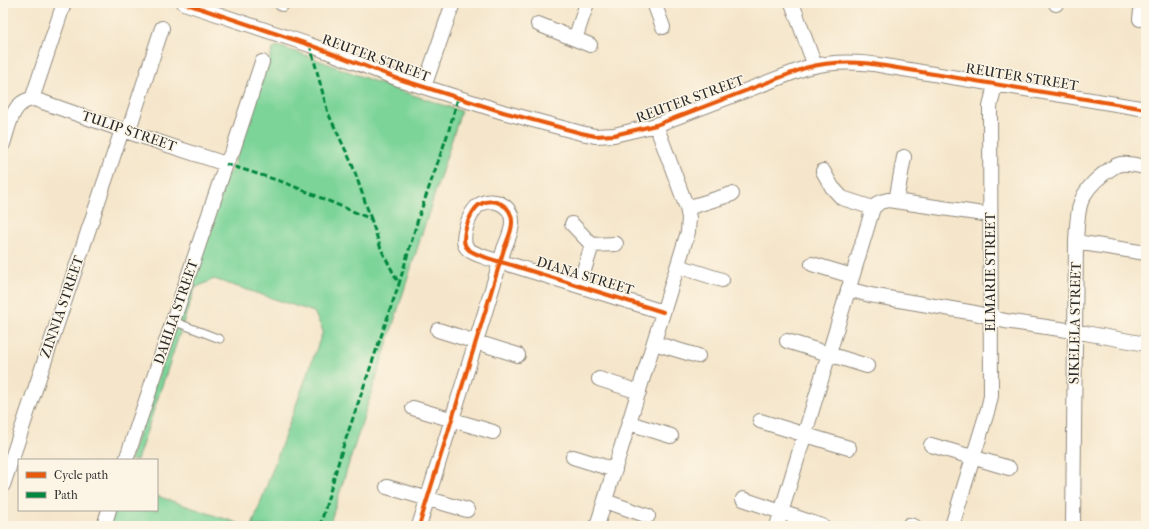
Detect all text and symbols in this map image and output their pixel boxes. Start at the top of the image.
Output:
street label: REUTER STREET [320,31,433,86]
street label: REUTER STREET [964,60,1080,94]
street label: REUTER STREET [634,71,747,126]
street label: TULIP STREET [79,107,179,155]
street label: ELMARIE STREET [982,212,999,332]
street label: ZINNIA STREET [37,253,88,360]
street label: DIANA STREET [534,253,636,299]
street label: DAHLIA STREET [150,257,202,367]
street label: SIKELELA STREET [1065,261,1085,384]
legend [18,459,158,511]
text: Cycle path [54,468,109,482]
text: Path [54,488,78,502]

